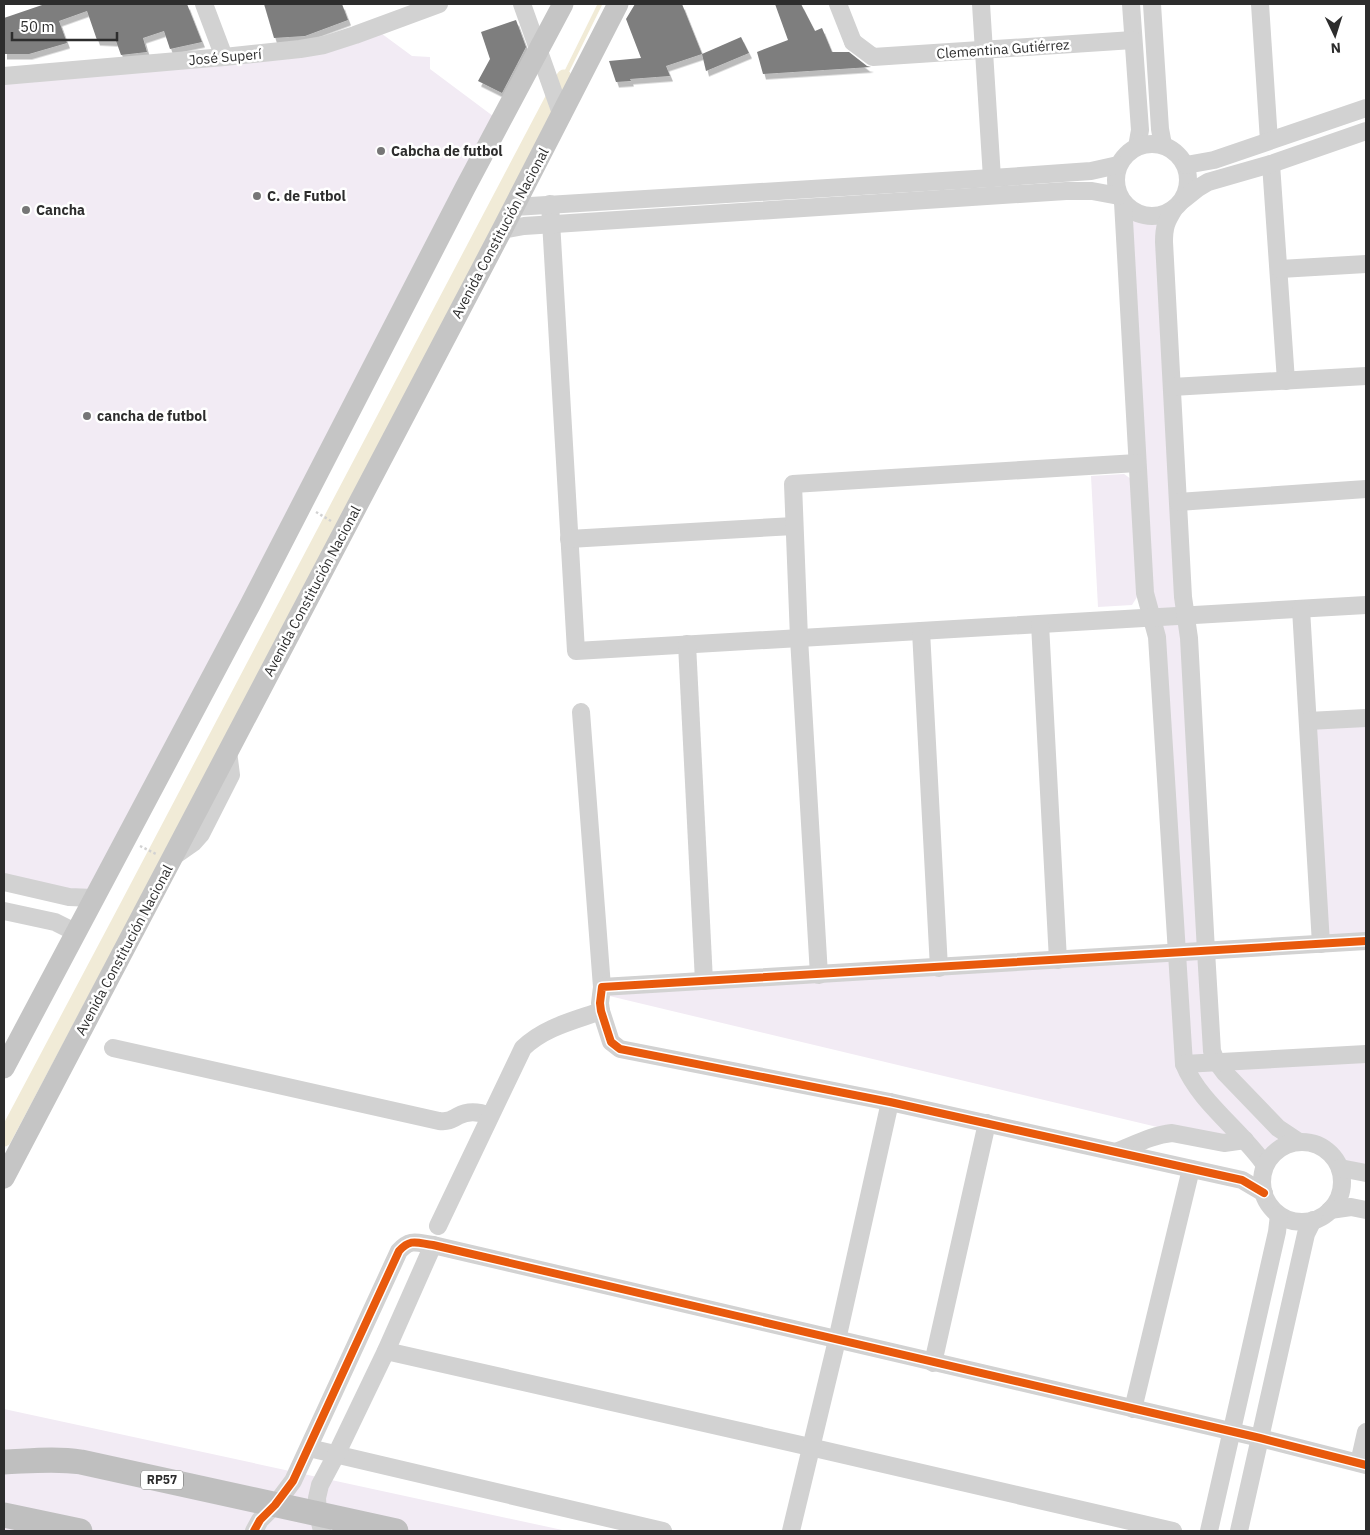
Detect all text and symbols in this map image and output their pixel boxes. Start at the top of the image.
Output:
scale bar [12,10,118,42]
north arrow [1310,10,1360,60]
text: 50 m [20,17,55,36]
street label: Clementina Gutiérrez [936,35,1071,63]
text: N [1330,39,1342,57]
street label: José Superí [188,45,263,69]
place label: Cabcha de futbol [391,142,503,160]
street label: Avenida Constitución Nacional [447,144,553,321]
marker: Cabcha de futbol [375,145,387,157]
place label: C. de Futbol [267,187,346,205]
marker: C. de Futbol [251,190,263,202]
place label: Cancha [36,201,85,219]
marker: Cancha [20,204,32,216]
place label: cancha de futbol [97,407,207,425]
marker: cancha de futbol [81,410,93,422]
street label: Avenida Constitución Nacional [259,502,365,679]
street label: Avenida Constitución Nacional [71,861,177,1038]
road number: RP57 [141,1470,183,1490]

